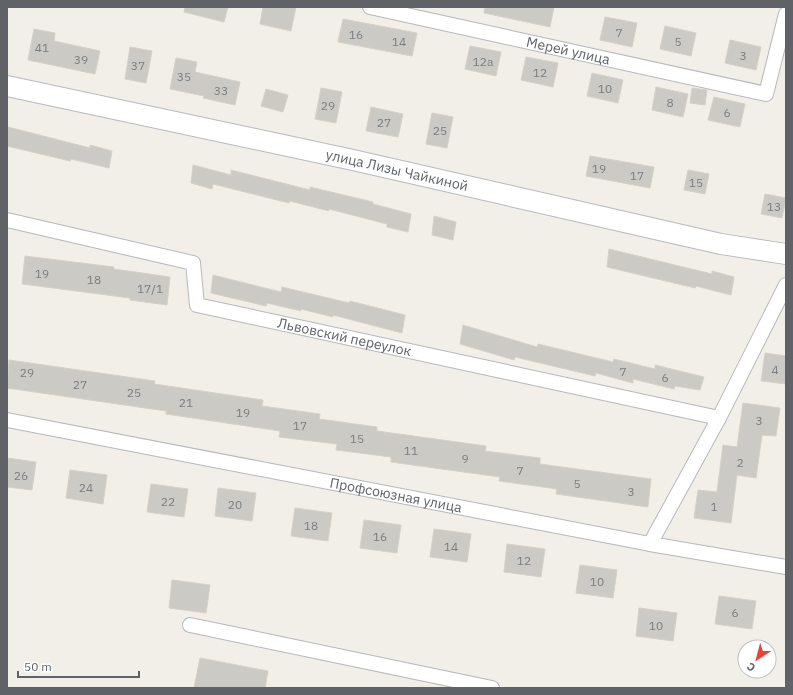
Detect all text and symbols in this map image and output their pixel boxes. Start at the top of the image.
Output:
house number: 7 [615,25,623,40]
house number: 16 [349,27,363,42]
street label: Мерей улица [525,33,612,69]
house number: 14 [392,34,406,49]
house number: 5 [674,34,682,49]
house number: 41 [35,40,49,55]
house number: 3 [739,48,747,63]
house number: 39 [74,52,88,67]
house number: 12а [473,54,494,69]
house number: 37 [131,58,145,73]
house number: 12 [533,65,547,80]
house number: 35 [177,69,191,84]
house number: 10 [598,81,612,96]
house number: 33 [214,83,228,98]
house number: 8 [666,95,674,110]
house number: 29 [321,98,335,113]
house number: 6 [723,105,731,120]
house number: 27 [377,115,391,130]
house number: 25 [433,123,447,138]
street label: улица Лизы Чайкиной [324,145,470,195]
house number: 19 [592,161,606,176]
house number: 17 [630,168,644,183]
house number: 15 [689,175,703,190]
house number: 13 [767,199,781,214]
house number: 19 [35,266,49,281]
house number: 18 [87,272,101,287]
house number: 17/1 [137,281,163,296]
street label: Львовский переулок [276,314,413,360]
house number: 4 [771,362,779,377]
house number: 7 [619,364,627,379]
house number: 29 [20,365,34,380]
house number: 6 [661,370,669,385]
house number: 27 [73,377,87,392]
house number: 25 [127,385,141,400]
house number: 21 [179,395,193,410]
house number: 19 [236,405,250,420]
house number: 3 [755,413,763,428]
house number: 17 [293,418,307,433]
house number: 15 [350,431,364,446]
house number: 11 [404,443,418,458]
house number: 9 [461,451,469,466]
house number: 2 [736,455,744,470]
house number: 7 [516,463,524,478]
house number: 26 [14,468,28,483]
street label: Профсоюзная улица [328,473,464,517]
house number: 5 [573,476,581,491]
house number: 24 [79,480,93,495]
house number: 3 [627,484,635,499]
house number: 22 [161,494,175,509]
house number: 20 [228,497,242,512]
house number: 1 [710,499,718,514]
house number: 18 [304,518,318,533]
house number: 16 [373,529,387,544]
house number: 14 [444,539,458,554]
house number: 12 [517,553,531,568]
house number: 10 [590,574,604,589]
house number: 6 [731,605,739,620]
house number: 10 [649,618,663,633]
north arrow [737,639,777,679]
scale bar [18,653,139,679]
text: 50 m [24,659,52,674]
text: С [744,659,758,675]

